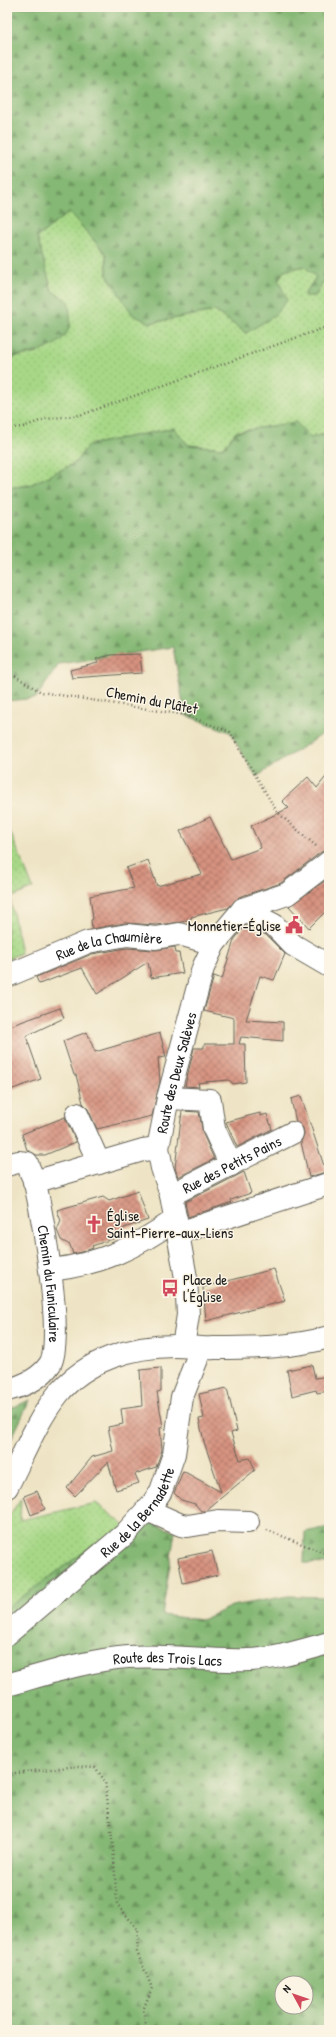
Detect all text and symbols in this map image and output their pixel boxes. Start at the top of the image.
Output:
street label: Chemin du Plâtet [104,681,200,719]
place label: Monnetier-Église [188,915,281,936]
public building icon: Monnetier-Église [284,915,304,935]
street label: Rue de la Chaumière [52,924,163,965]
street label: Route des Deux Salèves [151,1010,201,1135]
street label: Rue des Petits Pains [178,1130,285,1198]
place label: Église Saint-Pierre-aux-Liens [107,1205,234,1243]
church icon: Église Saint-Pierre-aux-Liens [84,1214,104,1234]
street label: Chemin du Funiculaire [33,1223,65,1343]
place label: Place de l'Église [183,1269,227,1307]
bus stop icon: Place de l'Église [160,1278,180,1298]
street label: Rue de la Bernadette [95,1464,179,1562]
street label: Route des Trois Lacs [112,1646,223,1671]
north arrow [274,1975,314,2015]
text: N [279,1982,294,1995]

